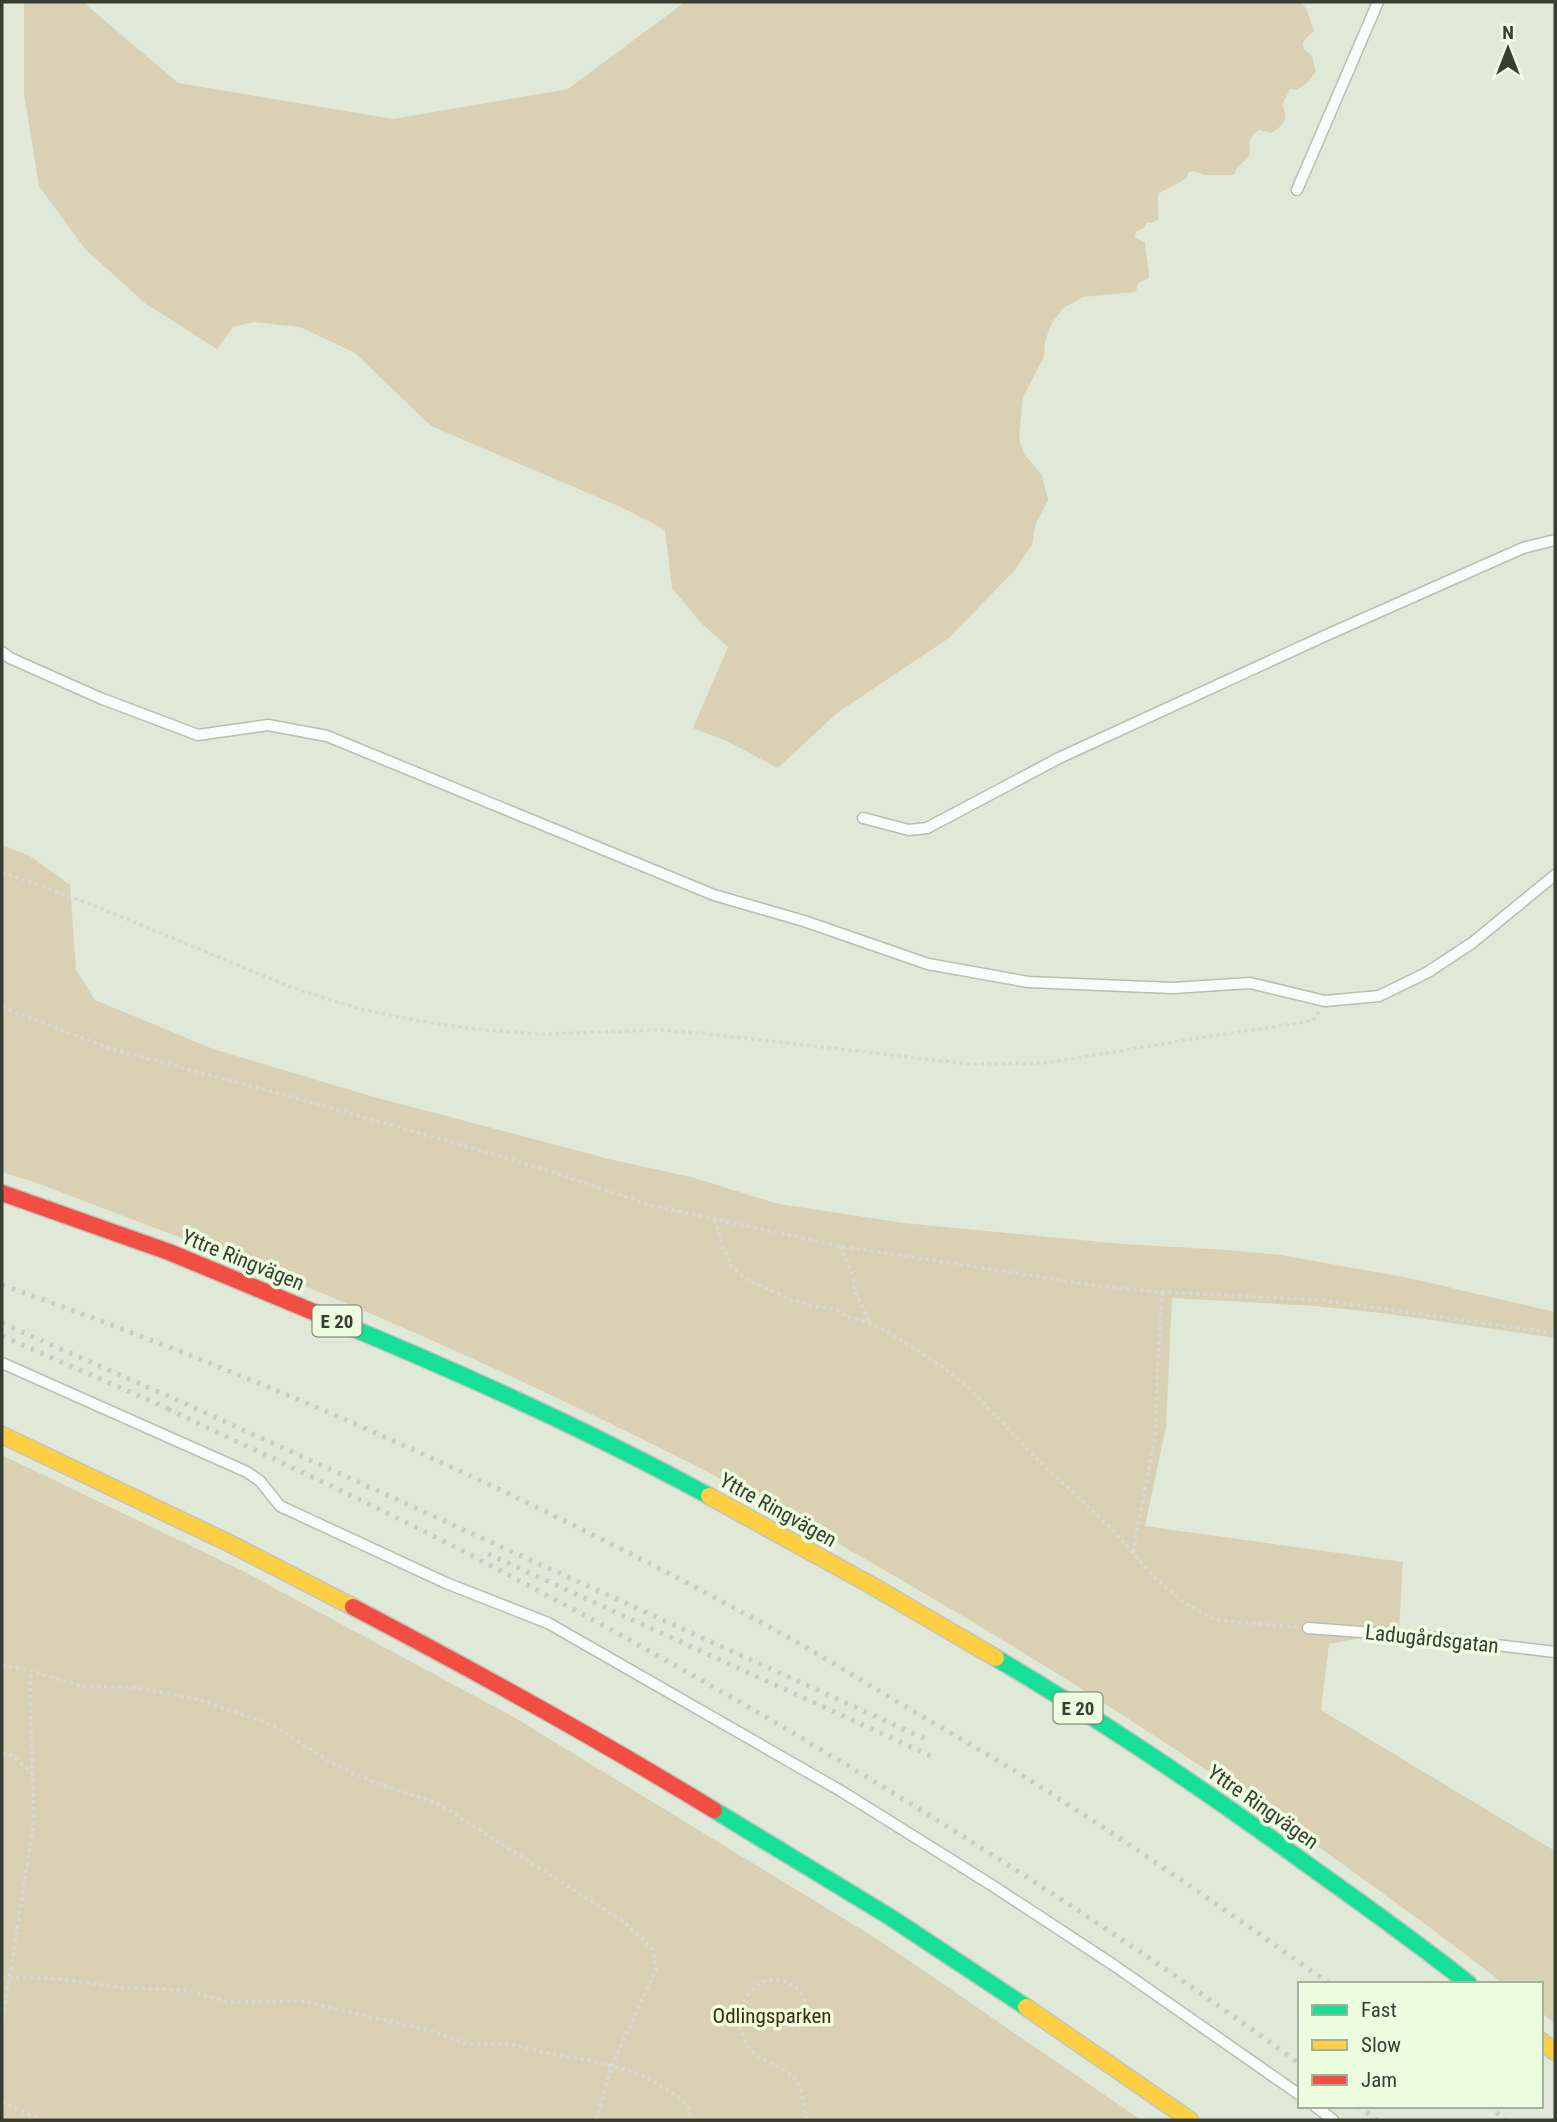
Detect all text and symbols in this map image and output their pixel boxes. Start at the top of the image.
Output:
north arrow [1473,14,1543,84]
text: N [1502,21,1514,44]
street label: Yttre Ringvägen [178,1225,308,1295]
road number: E 20 [312,1306,362,1336]
street label: Yttre Ringvägen [715,1468,841,1552]
street label: Ladugårdsgatan [1364,1620,1500,1658]
road number: E 20 [1054,1692,1102,1724]
street label: Yttre Ringvägen [1203,1760,1323,1854]
legend [1298,1982,1543,2108]
text: Fast [1361,1998,1397,2022]
park label: Odlingsparken [713,2004,831,2028]
text: Slow [1361,2033,1401,2057]
text: Jam [1361,2068,1397,2092]

